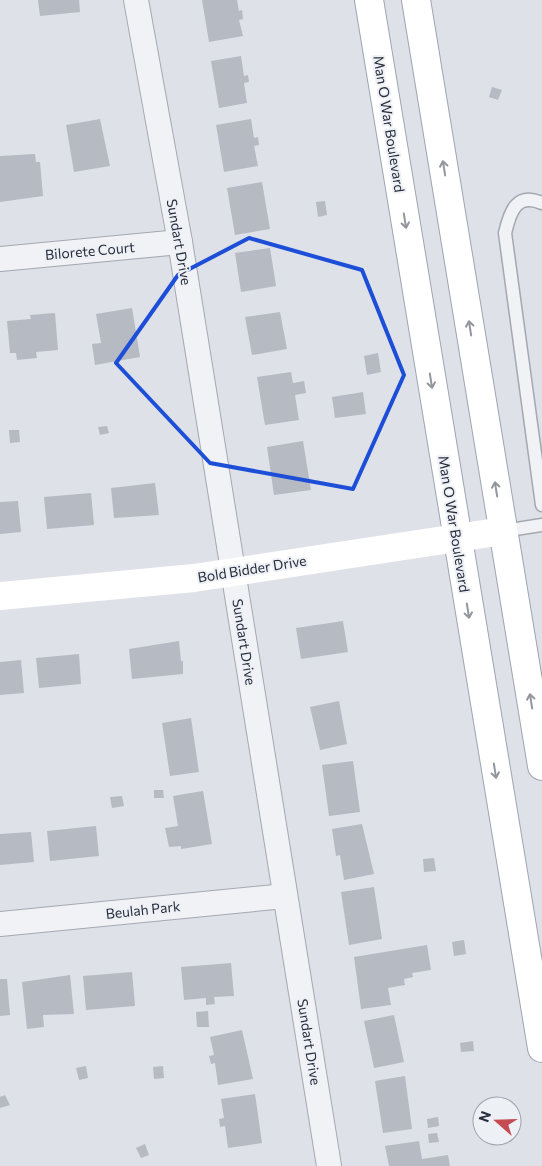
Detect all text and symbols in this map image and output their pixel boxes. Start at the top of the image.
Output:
street label: Man O War Boulevard [370,54,409,194]
one-way arrow [438,160,448,176]
street label: Sundart Drive [164,197,195,286]
one-way arrow [400,212,410,228]
street label: Bilorete Court [44,238,136,263]
one-way arrow [464,321,474,337]
one-way arrow [426,373,436,389]
street label: Man O War Boulevard [435,454,474,594]
one-way arrow [491,481,501,497]
street label: Bold Bidder Drive [196,552,308,586]
street label: Sundart Drive [229,597,260,686]
one-way arrow [464,602,474,618]
one-way arrow [526,693,536,709]
one-way arrow [490,763,500,779]
street label: Beulah Park [105,897,182,922]
street label: Sundart Drive [294,997,325,1086]
north arrow [472,1096,522,1146]
text: N [475,1109,494,1124]

